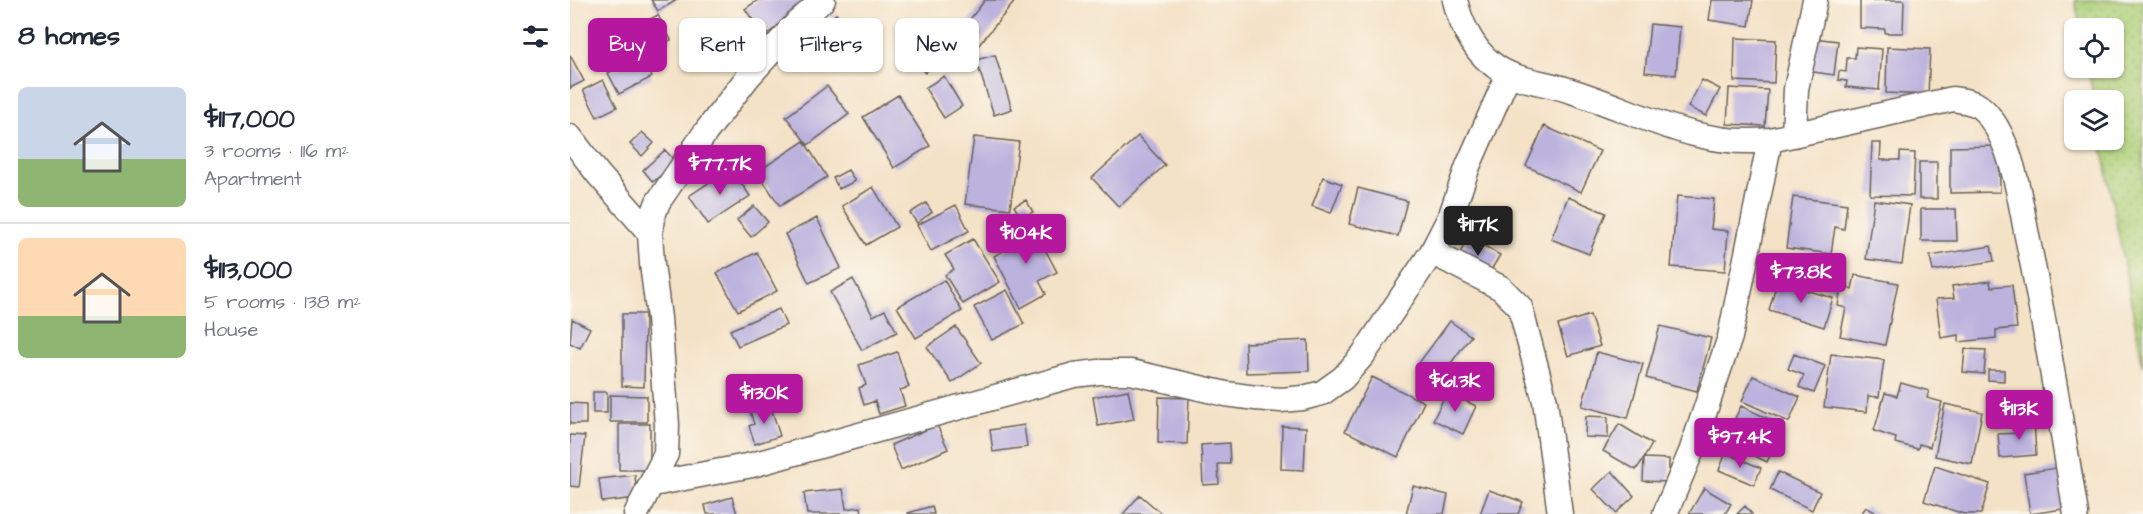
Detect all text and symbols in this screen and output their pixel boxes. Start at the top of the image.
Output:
text: 8 homes [18,18,120,54]
chip: Buy [588,18,667,72]
chip: Rent [679,18,766,72]
chip: Filters [778,18,883,72]
chip: New [895,18,979,72]
map controls [2064,18,2124,150]
button: locate [2064,18,2124,78]
icon: filters [519,20,552,53]
button: layers [2064,90,2124,150]
text: $117,000 [204,101,295,137]
icon: home [66,111,138,183]
text: 3 rooms · 116 m² [204,137,349,165]
pin: $77.7K [671,145,769,196]
text: $77.7K [689,150,751,178]
text: Apartment [204,165,302,193]
pin: $117K [1436,206,1520,257]
text: $117K [1458,211,1498,239]
pin: $104K [984,214,1068,265]
text: $104K [1000,219,1052,247]
text: $113,000 [204,252,292,288]
pin: $73.8K [1752,253,1850,304]
text: $73.8K [1770,258,1832,286]
icon: home [66,262,138,334]
text: 5 rooms · 138 m² [204,288,361,316]
text: House [204,316,258,344]
pin: $61.3K [1406,362,1504,413]
text: $61.3K [1429,367,1481,395]
pin: $130K [722,374,806,425]
text: $130K [740,379,788,407]
pin: $113K [1977,390,2061,441]
text: $113K [2000,395,2038,423]
pin: $97.4K [1691,418,1789,469]
text: $97.4K [1708,423,1772,451]

